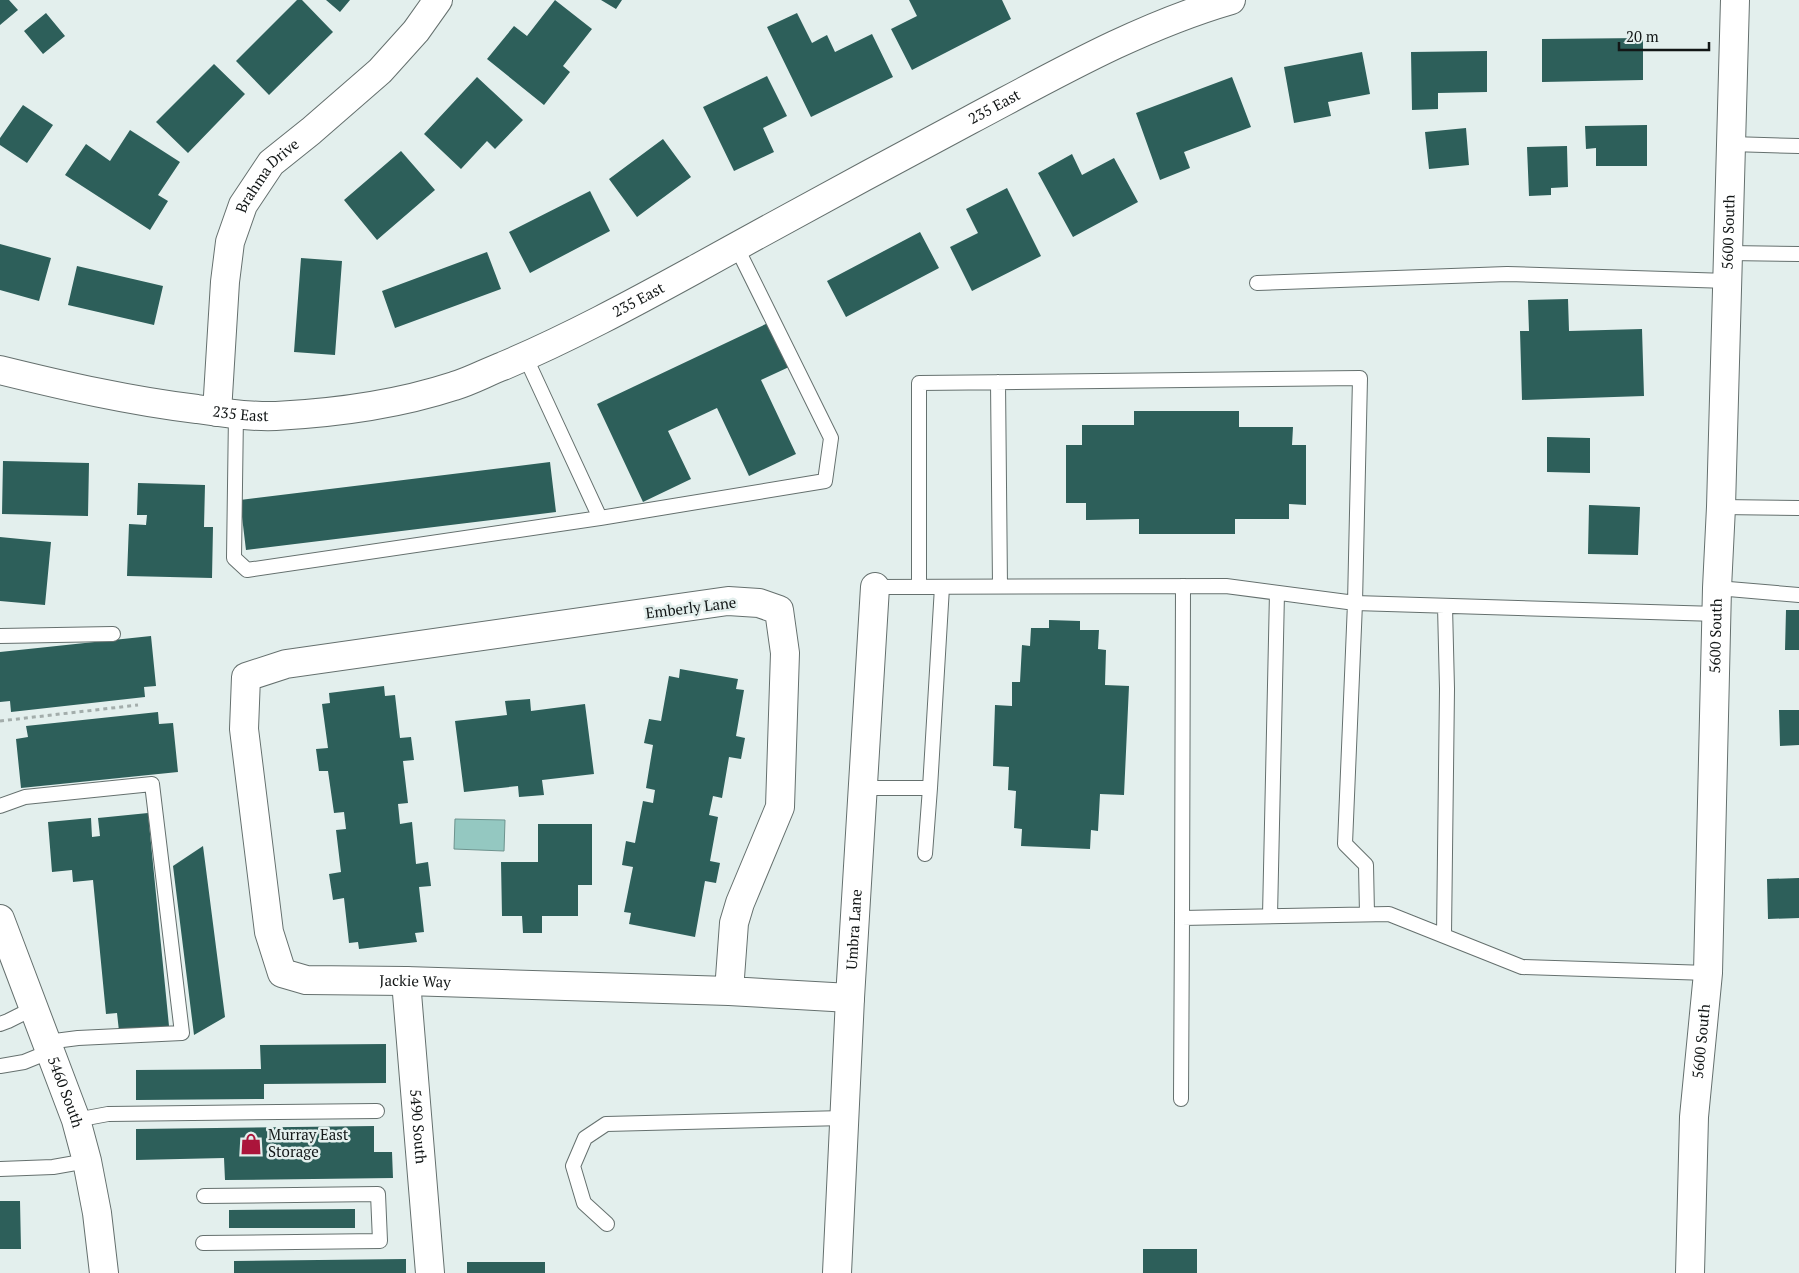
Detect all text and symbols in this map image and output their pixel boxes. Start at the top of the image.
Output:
scale bar [1619,20,1709,52]
text: 20 m [1626,26,1659,46]
street label: 235 East [965,84,1024,128]
street label: Brahma Drive [230,134,303,215]
street label: 5600 South [1717,194,1739,270]
street label: 235 East [609,277,668,321]
street label: 235 East [212,400,269,425]
street label: Emberly Lane [644,592,737,622]
street label: 5600 South [1704,598,1726,674]
street label: Umbra Lane [841,889,866,970]
street label: Jackie Way [379,970,451,991]
street label: 5600 South [1687,1003,1714,1080]
street label: 5460 South [44,1053,89,1130]
street label: 5490 South [406,1088,432,1165]
place label: Murray East Storage [268,1124,349,1161]
shop icon: Murray East Storage [238,1131,264,1157]

